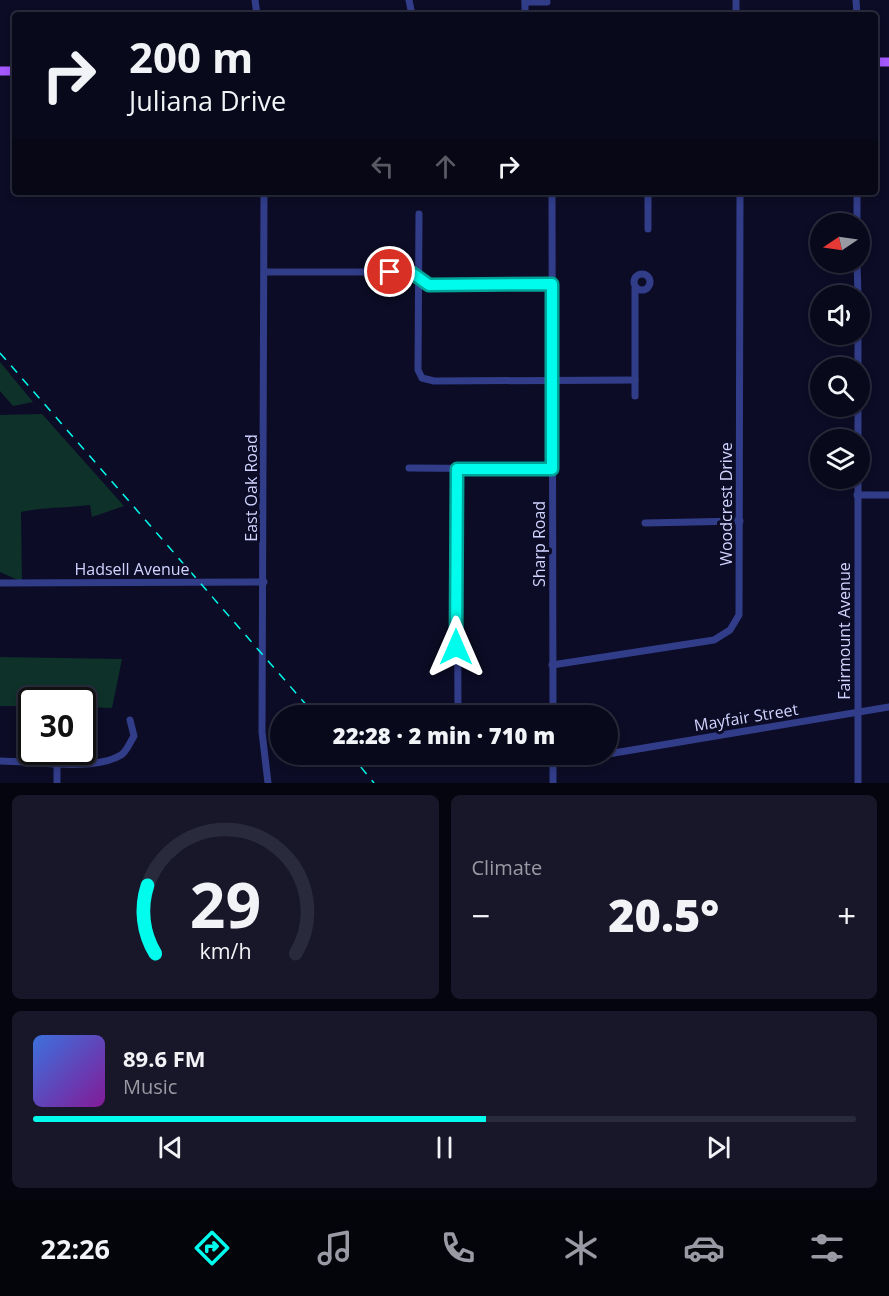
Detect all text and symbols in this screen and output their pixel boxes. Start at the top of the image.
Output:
text: 200 m [129,28,253,85]
icon: right [30,36,108,114]
text: Juliana Drive [129,82,286,119]
icon: left [366,150,399,183]
icon: ahead [429,150,462,183]
icon: right [492,150,525,183]
north arrow [810,213,870,273]
map controls [810,213,870,489]
pin [364,246,415,297]
icon: arrive [373,255,406,288]
button: sound [810,285,870,345]
button: search [810,357,870,417]
button: layers [810,429,870,489]
street label: East Oak Road [240,434,262,542]
street label: Woodcrest Drive [715,442,737,566]
street label: Sharp Road [528,501,550,587]
street label: Hadsell Avenue [74,558,190,580]
street label: Fairmount Avenue [833,562,855,700]
position arrow [424,615,488,679]
speed limit sign: 30 [18,687,96,765]
street label: Mayfair Street [692,698,800,736]
text: 22:28 · 2 min · 710 m [333,720,555,750]
text: Climate [472,854,542,881]
text: 29 [190,861,261,946]
text: 20.5° [608,884,719,945]
text: − [472,893,490,938]
text: + [837,893,856,938]
text: km/h [199,936,251,965]
text: 89.6 FM [123,1043,206,1073]
text: Music [123,1073,177,1100]
icon: previous [154,1131,187,1164]
icon: pause [428,1131,461,1164]
icon: next [702,1131,735,1164]
icon: directions [191,1227,233,1269]
icon: music [314,1227,356,1269]
icon: phone [437,1227,479,1269]
icon: climate [560,1227,602,1269]
icon: car [683,1227,725,1269]
icon: filters [806,1227,848,1269]
text: 22:26 [41,1230,110,1267]

